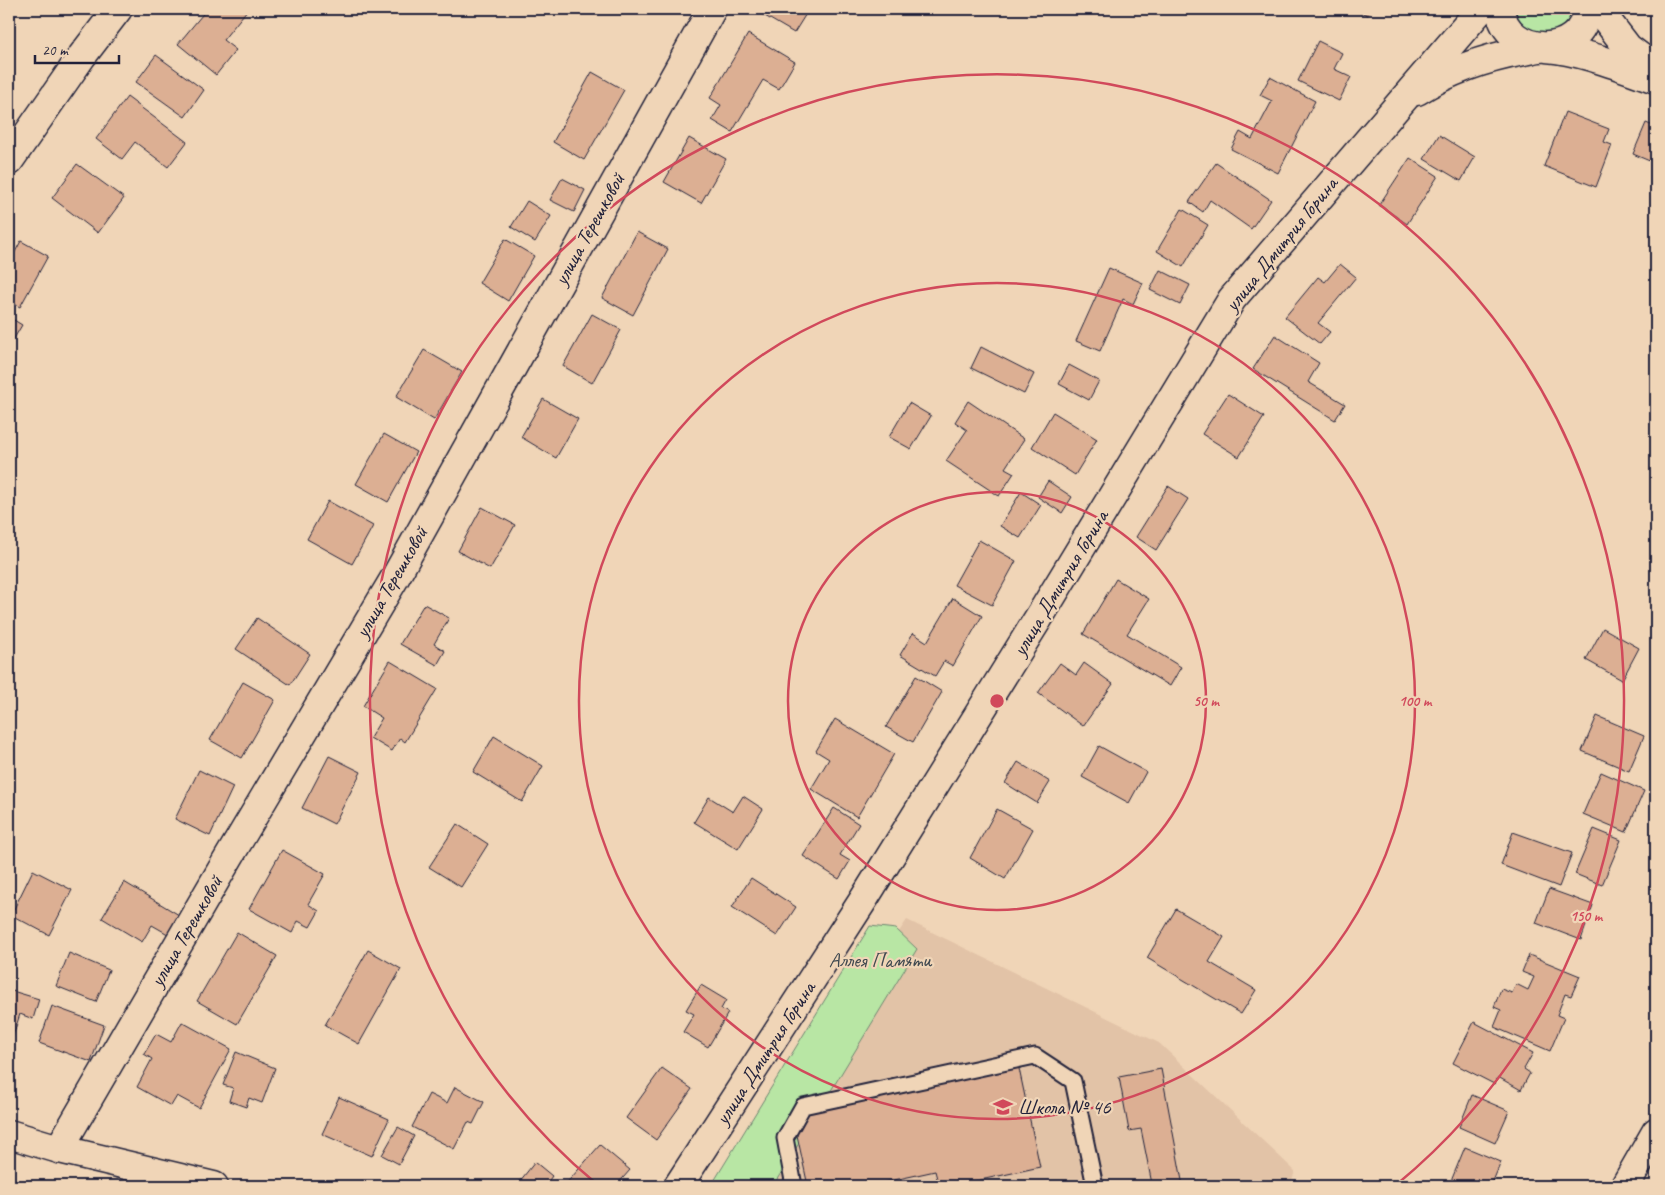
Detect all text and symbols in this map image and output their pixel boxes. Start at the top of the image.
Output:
scale bar [35,32,119,64]
text: 20 m [42,41,69,60]
street label: улица Терешковой [547,167,631,291]
street label: улица Дмитрия Горина [1218,170,1345,318]
street label: улица Дмитрия Горина [1005,503,1115,662]
street label: улица Терешковой [348,521,434,644]
centre of rings [988,692,1006,710]
text: 50 m [1193,692,1220,711]
text: 100 m [1399,692,1433,711]
street label: улица Терешковой [143,870,229,993]
text: 150 m [1570,907,1604,926]
park label: Аллея Памяти [829,947,933,973]
street label: улица Дмитрия Горина [708,975,822,1131]
place label: Школа № 46 [1018,1094,1111,1120]
school or university icon: Школа № 46 [992,1096,1014,1118]

